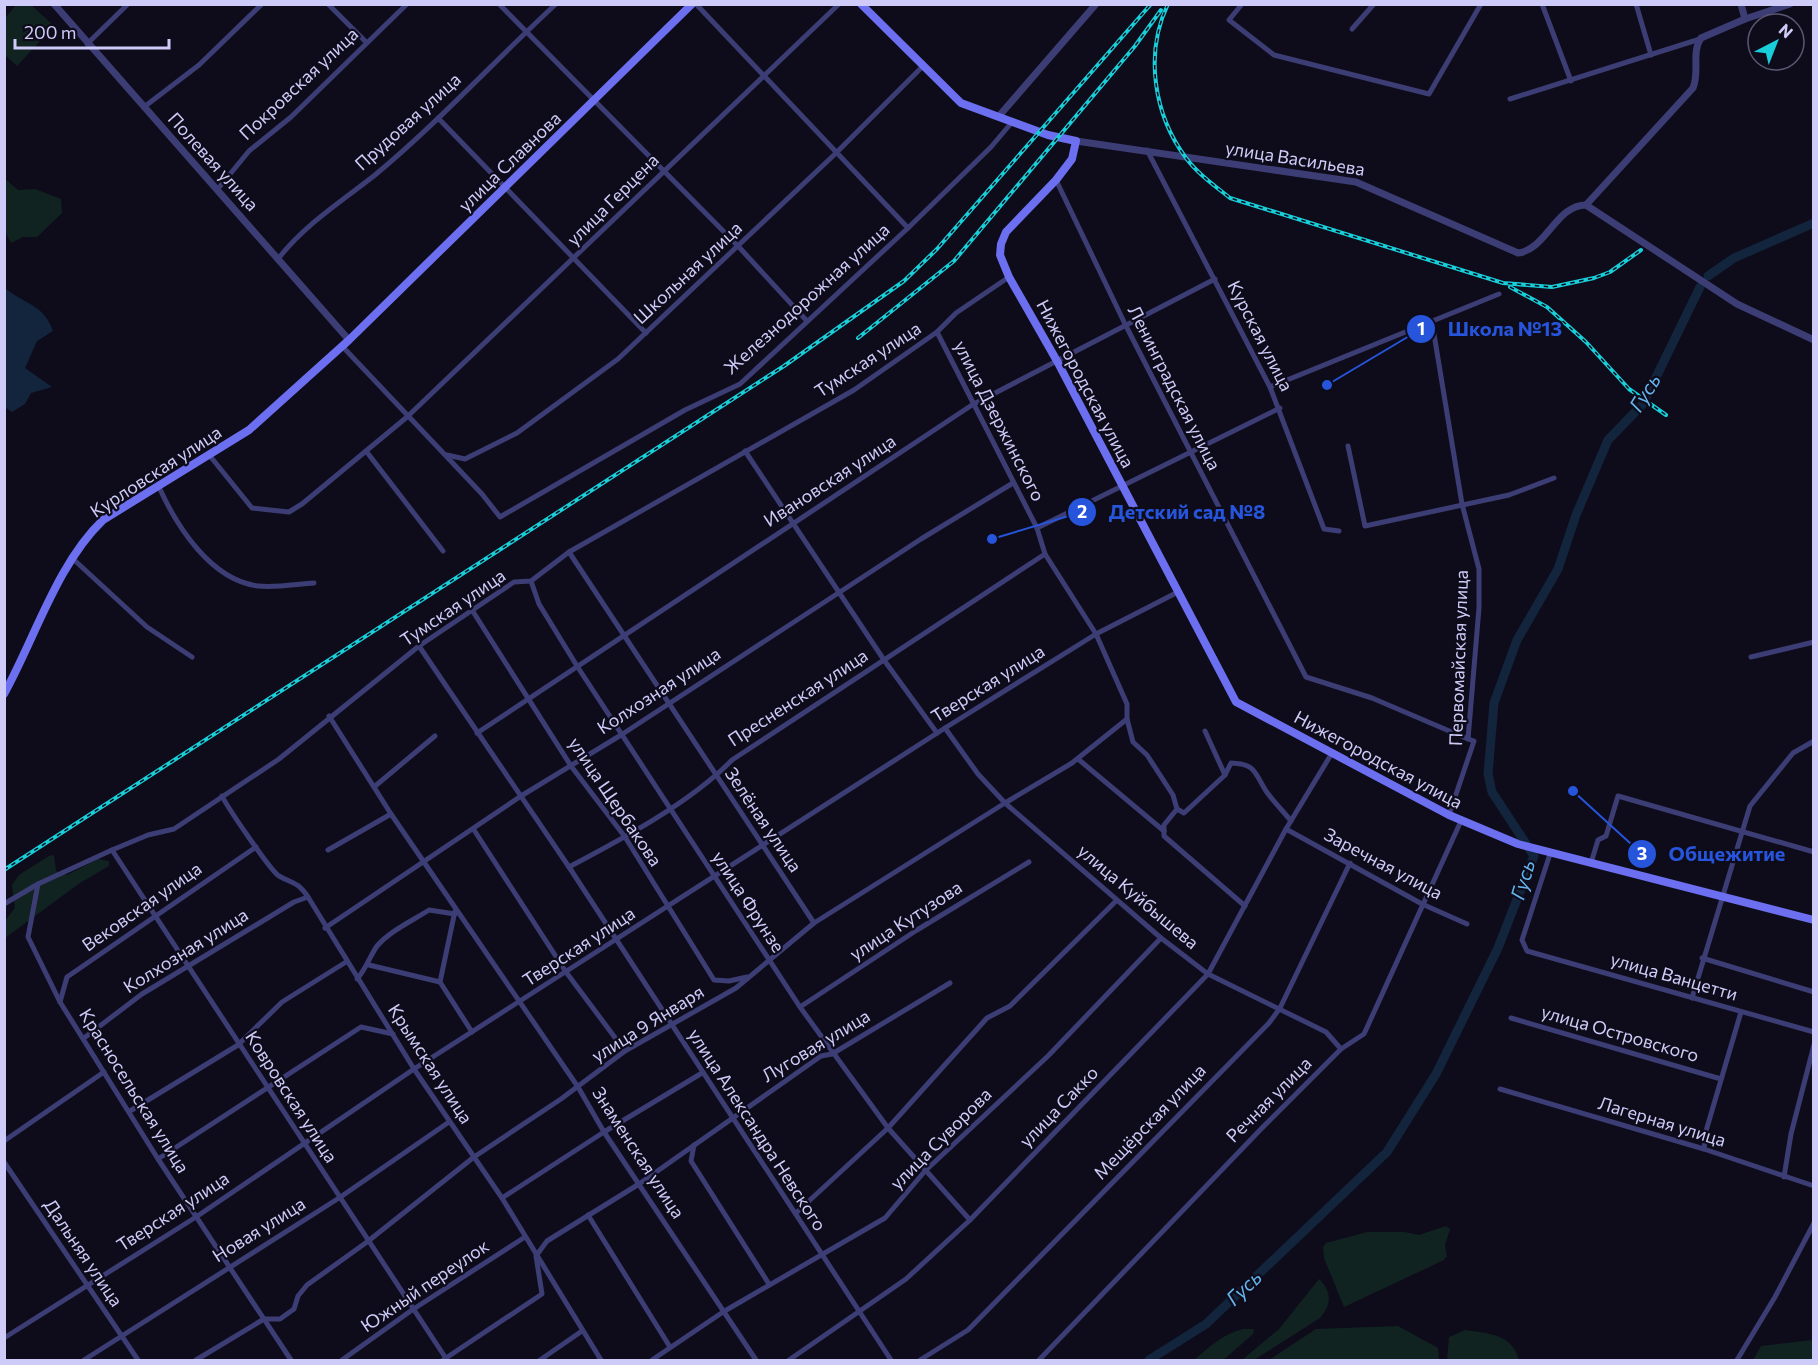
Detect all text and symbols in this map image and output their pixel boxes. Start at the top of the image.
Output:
scale bar [15,12,170,50]
north arrow [1746,12,1806,72]
text: N [1776,19,1797,42]
text: 200 m [24,21,77,43]
street label: Покровская улица [234,22,362,144]
street label: Прудовая улица [350,68,465,175]
street label: улица Славнова [453,107,565,216]
street label: Полевая улица [164,108,264,215]
street label: улица Васильева [1224,136,1366,180]
street label: улица Герцена [562,149,663,250]
street label: Школьная улица [629,216,746,328]
street label: Железнодорожная улица [719,218,894,378]
street label: Курская улица [1224,277,1298,395]
street label: Нижегородская улица [1032,296,1140,471]
street label: Ленинградская улица [1124,301,1226,474]
callout: Школа №13 [1406,310,1575,348]
text: Школа №13 [1448,316,1562,340]
street label: Тумская улица [810,317,925,402]
text: 1 [1417,317,1425,339]
street label: улица Дзержинского [950,337,1050,505]
water label: Гусь [1623,369,1665,416]
street label: Курловская улица [86,421,225,522]
street label: Ивановская улица [759,429,900,531]
callout: Детский сад №8 [1067,493,1277,531]
text: Детский сад №8 [1109,499,1265,523]
text: 2 [1077,500,1087,522]
street label: Тумская улица [396,564,509,651]
street label: Первомайская улица [1444,570,1472,746]
street label: Тверская улица [927,639,1048,727]
street label: Колхозная улица [593,642,724,738]
street label: Пресненская улица [723,644,872,751]
street label: Нижегородская улица [1291,705,1466,813]
street label: улица Щербакова [564,733,667,870]
street label: Зелёная улица [721,763,807,876]
street label: Заречная улица [1320,823,1446,904]
callout: Общежитие [1627,835,1798,873]
street label: улица Куйбышева [1074,839,1204,953]
text: Общежитие [1669,841,1785,865]
text: 3 [1637,842,1647,864]
street label: улица Фрунзе [708,847,790,956]
street label: Вековская улица [78,857,205,956]
water label: Гусь [1505,857,1539,903]
street label: улица Кутузова [845,876,966,965]
street label: Тверская улица [518,902,639,991]
street label: Колхозная улица [119,903,252,997]
street label: улица Ванцетти [1608,947,1740,1005]
street label: улица 9 Января [587,980,708,1066]
street label: Крымская улица [384,999,478,1127]
street label: улица Островского [1539,1000,1702,1066]
street label: Красносельская улица [75,1004,194,1177]
street label: Луговая улица [757,1004,874,1086]
street label: улица Александра Невского [684,1024,831,1235]
street label: Ковровская улица [241,1026,343,1166]
street label: Речная улица [1221,1052,1316,1147]
street label: Мещёрская улица [1089,1059,1210,1184]
street label: улица Сакко [1014,1061,1102,1151]
street label: Знаменская улица [588,1083,690,1222]
street label: улица Суворова [885,1083,996,1194]
street label: Лагерная улица [1596,1091,1729,1151]
street label: Тверская улица [112,1167,233,1256]
street label: Новая улица [208,1192,309,1266]
street label: Дальняя улица [40,1195,128,1310]
street label: Южный переулок [356,1234,493,1336]
water label: Гусь [1220,1265,1266,1310]

